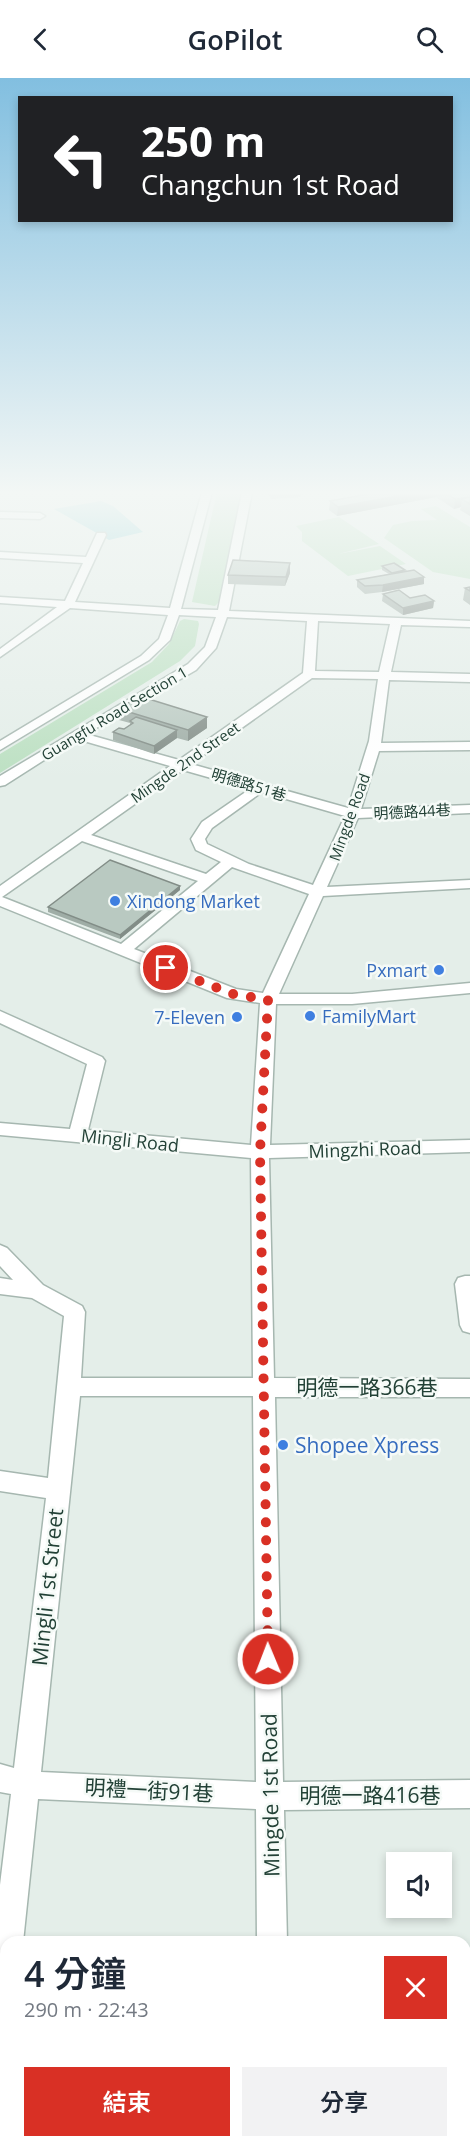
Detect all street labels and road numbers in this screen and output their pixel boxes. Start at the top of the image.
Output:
street label: Guangfu Road Section 1 [37,661,191,765]
street label: Mingde 2nd Street [126,717,244,807]
street label: 明德路51巷 [209,763,289,805]
street label: Mingde Road [324,770,374,864]
street label: 明德路44巷 [373,799,451,823]
street label: Mingli Road [80,1123,180,1157]
street label: Mingzhi Road [308,1135,422,1163]
street label: 明德一路366巷 [296,1373,438,1401]
street label: Mingli 1st Street [25,1507,69,1667]
street label: Mingde 1st Road [255,1713,285,1877]
street label: 明禮一街91巷 [84,1773,214,1807]
street label: 明德一路416巷 [299,1781,441,1809]

